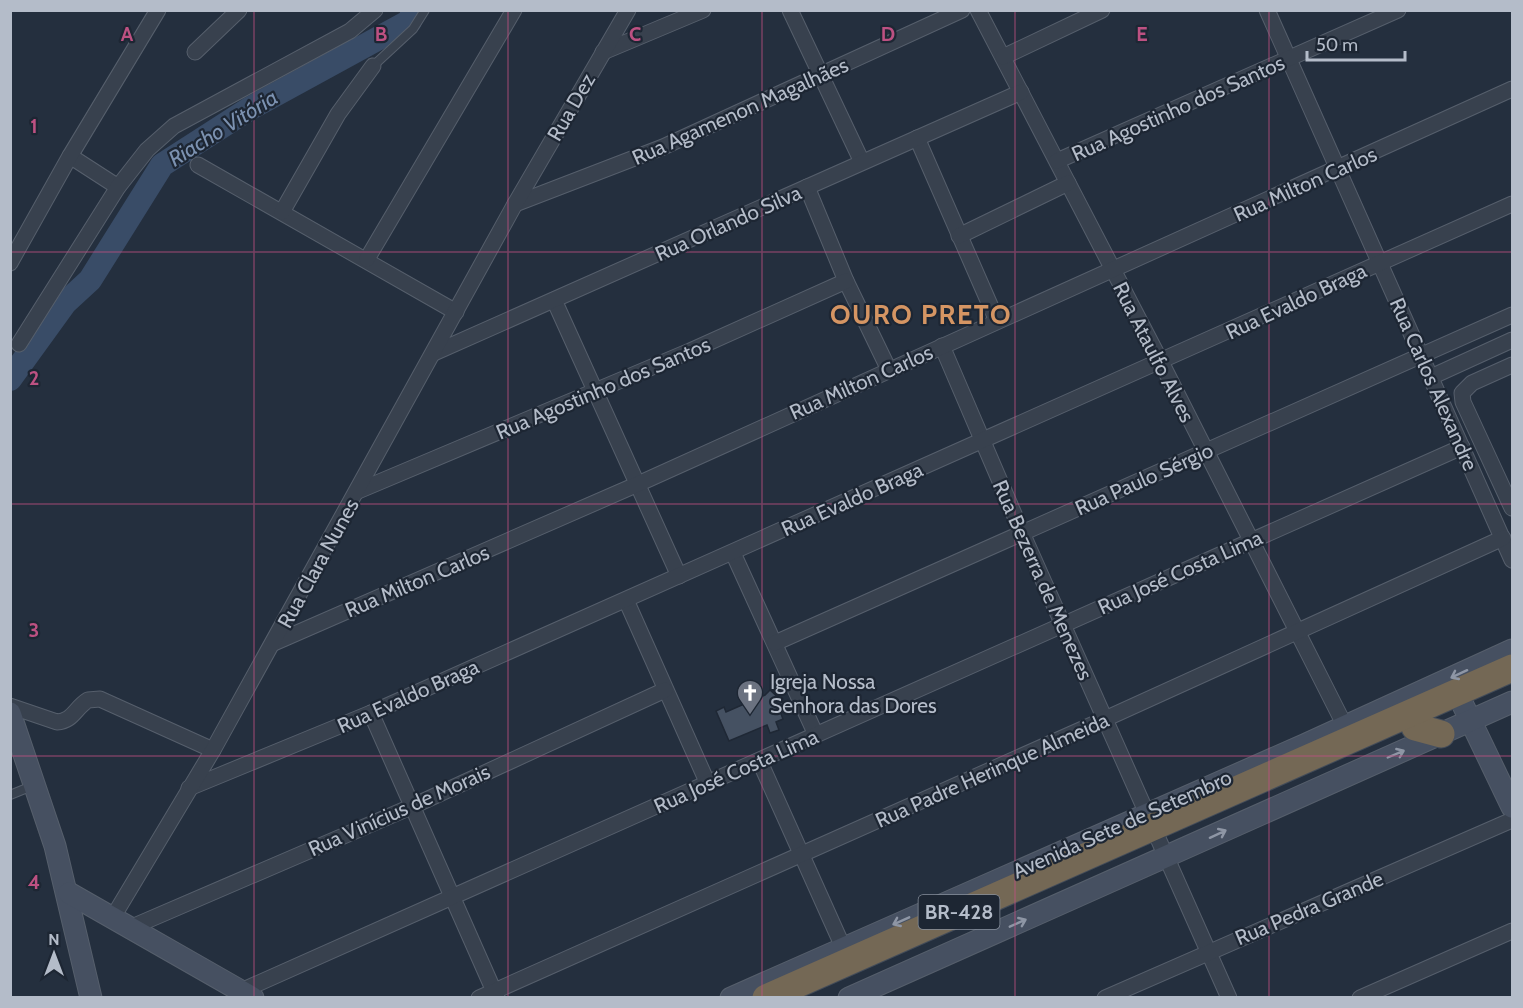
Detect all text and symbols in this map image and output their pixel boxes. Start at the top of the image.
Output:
text: A [121,22,134,46]
text: B [375,22,387,46]
text: C [629,22,641,46]
text: D [881,22,895,46]
text: E [1136,22,1148,46]
scale bar [1307,24,1404,62]
text: 50 m [1316,34,1358,56]
street label: Rua Agostinho dos Santos [1068,50,1289,166]
street label: Rua Agamenon Magalhães [628,52,852,170]
street label: Rua Dez [542,69,600,145]
water label: Riacho Vitória [163,84,283,172]
text: 1 [30,114,38,138]
street label: Rua Milton Carlos [1230,141,1381,227]
street label: Rua Orlando Silva [651,180,805,266]
street label: Rua Evaldo Braga [1222,258,1370,344]
street label: Rua Ataulfo Alves [1108,278,1200,427]
street label: Rua Carlos Alexandre [1385,294,1483,474]
district label: OURO PRETO [830,298,1012,331]
street label: Rua Agostinho dos Santos [492,331,714,445]
street label: Rua Milton Carlos [786,339,937,425]
text: 2 [29,366,39,390]
street label: Rua Paulo Sérgio [1071,437,1217,521]
street label: Rua Evaldo Braga [777,457,927,541]
street label: Rua Bezerra de Menezes [988,476,1098,684]
street label: Rua Clara Nunes [272,494,364,632]
street label: Rua José Costa Lima [1094,525,1266,619]
street label: Rua Milton Carlos [341,539,493,623]
text: 3 [29,618,39,642]
street label: Rua Evaldo Braga [333,654,483,738]
place label: Igreja Nossa Senhora das Dores [770,669,937,718]
one-way arrow [1451,669,1469,680]
church icon: Igreja Nossa Senhora das Dores [735,678,765,716]
street label: Rua Padre Herinque Almeida [871,707,1113,833]
street label: Rua José Costa Lima [650,724,822,818]
one-way arrow [1387,747,1405,758]
street label: Rua Vinícius de Morais [304,759,494,861]
street label: Avenida Sete de Setembro [1009,764,1235,884]
one-way arrow [1209,827,1227,839]
street label: Rua Pedra Grande [1231,865,1387,950]
text: 4 [28,870,40,894]
road number: BR-428 [918,895,1000,929]
one-way arrow [893,916,911,927]
one-way arrow [1009,916,1027,927]
north arrow [24,924,84,984]
text: N [48,930,60,949]

